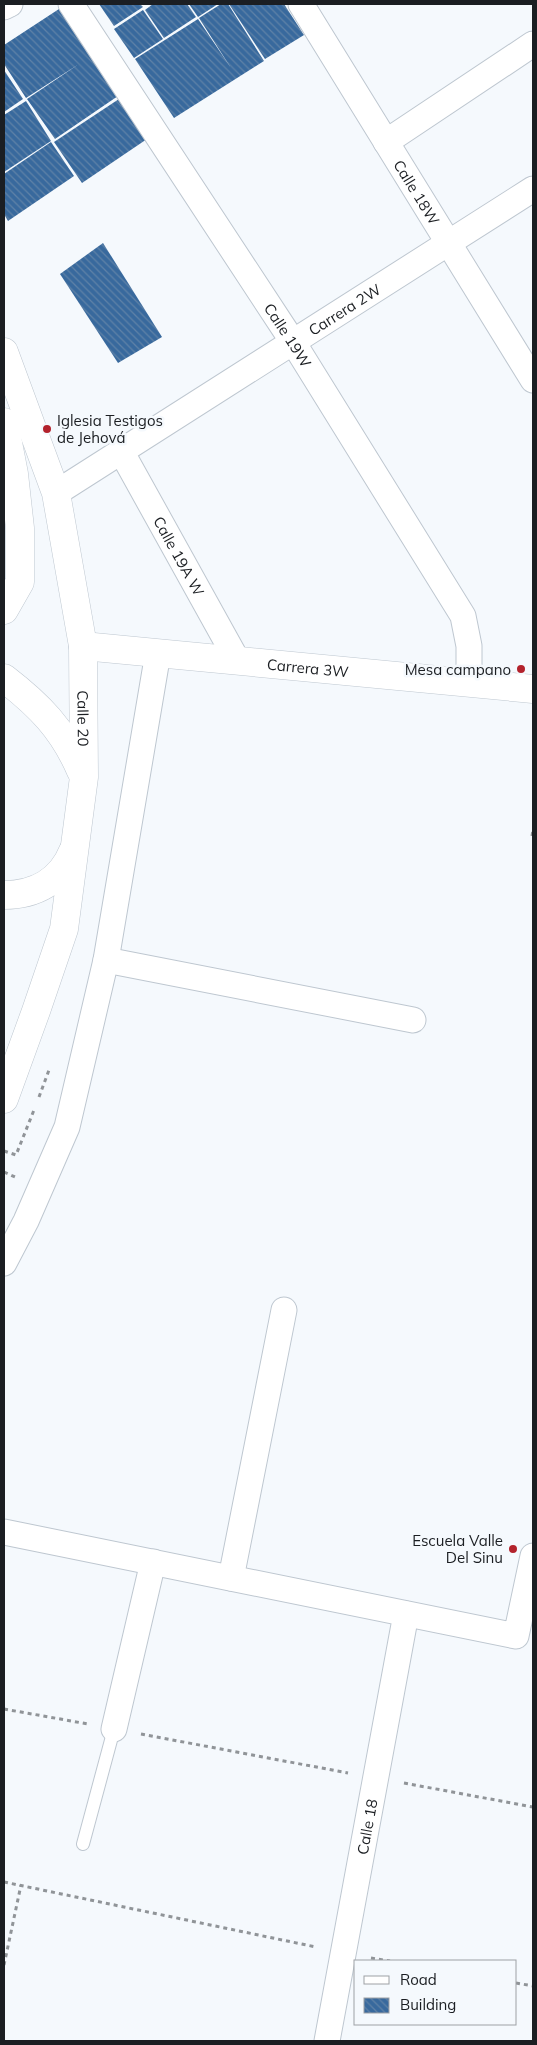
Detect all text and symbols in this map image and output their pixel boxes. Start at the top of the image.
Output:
street label: Calle 18W [390,156,444,228]
street label: Carrera 2W [305,279,384,339]
street label: Calle 19W [260,299,316,371]
place label: Iglesia Testigos de Jehová [57,411,163,447]
marker: Iglesia Testigos de Jehová [41,423,53,435]
street label: Calle 19A W [150,513,209,599]
street label: Carrera 3W [266,654,350,681]
place label: Mesa campano [405,660,511,679]
marker: Mesa campano [515,663,527,675]
street label: Calle 20 [74,690,93,747]
place label: Escuela Valle Del Sinu [412,1531,503,1567]
marker: Escuela Valle Del Sinu [507,1543,519,1555]
street label: Calle 18 [352,1797,381,1856]
legend [354,1960,517,2025]
text: Road [400,1970,437,1989]
text: Building [400,1995,456,2014]

